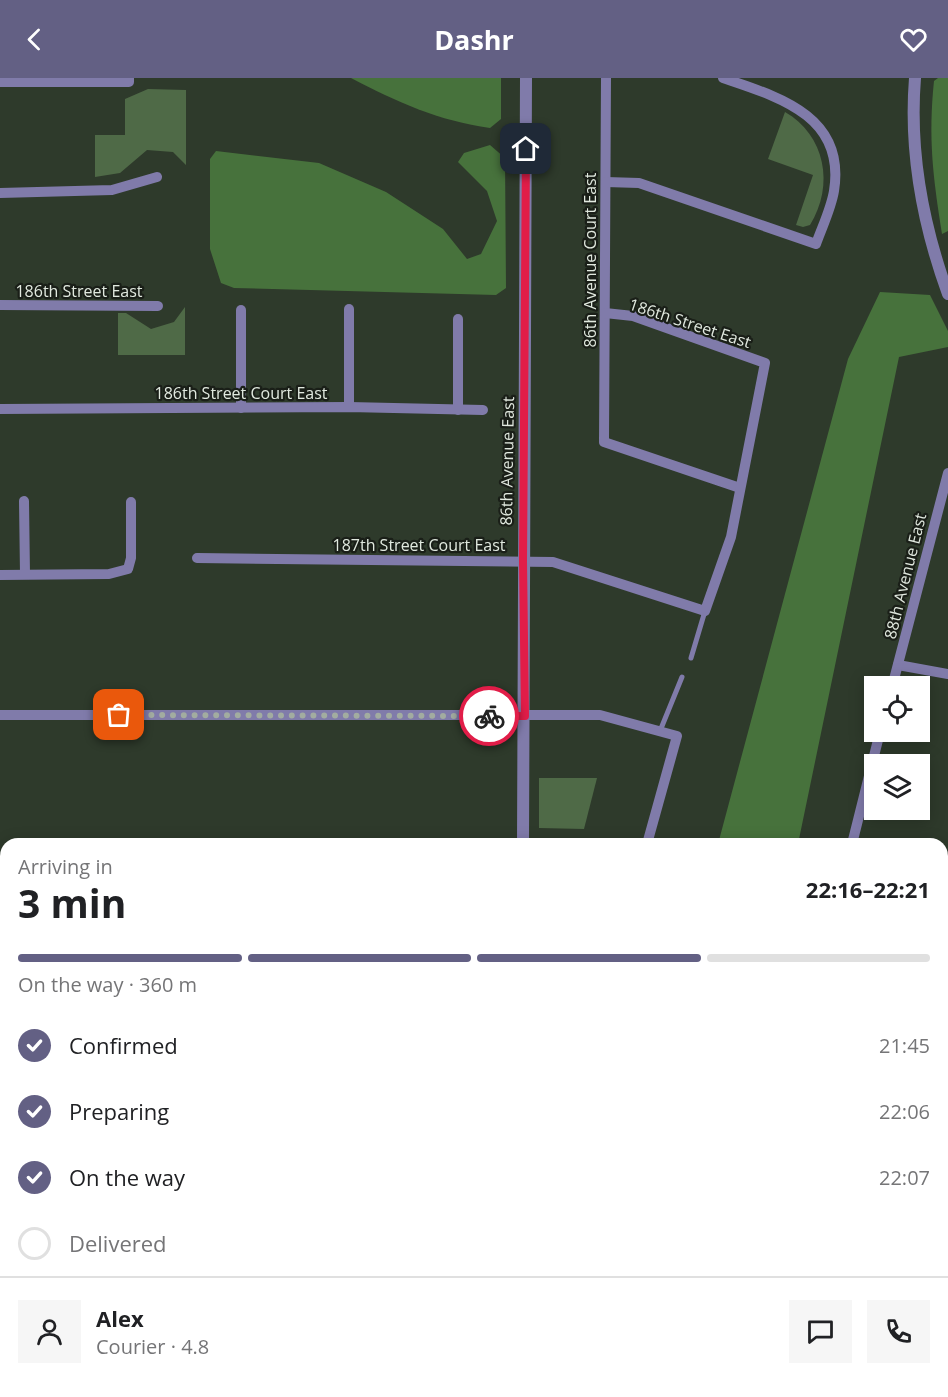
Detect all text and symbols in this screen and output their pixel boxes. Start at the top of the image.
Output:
text: Dashr [434,21,514,58]
icon: back [18,23,51,56]
icon: heart [897,23,930,56]
pin [500,123,551,174]
icon: home [509,132,542,165]
street label: 86th Avenue Court East [579,172,601,347]
street label: 186th Street East [15,280,143,302]
street label: 186th Street East [626,293,754,353]
street label: 186th Street Court East [155,382,328,404]
street label: 86th Avenue East [495,396,519,526]
street label: 88th Avenue East [879,510,931,641]
street label: 187th Street Court East [333,534,506,556]
map controls [864,676,930,820]
button: locate [864,676,930,742]
courier [459,686,519,746]
pin [93,689,144,740]
icon: bag [102,698,135,731]
icon: bike [473,700,506,733]
button: layers [864,754,930,820]
text: Arriving in [18,853,113,880]
text: 22:16–22:21 [806,874,930,904]
text: 3 min [18,876,126,929]
text: On the way · 360 m [18,971,197,998]
icon: check [18,1029,51,1062]
text: Confirmed [69,1030,178,1060]
text: 21:45 [879,1032,930,1059]
icon: check [18,1095,51,1128]
text: Preparing [69,1096,169,1126]
text: 22:06 [879,1098,930,1125]
icon: check [18,1161,51,1194]
text: On the way [69,1162,185,1192]
text: 22:07 [879,1164,930,1191]
text: Delivered [69,1228,167,1258]
button: person [18,1300,81,1363]
button: chat [789,1300,852,1363]
button: phone [867,1300,930,1363]
text: Alex [96,1303,144,1333]
text: Courier · 4.8 [96,1333,209,1360]

